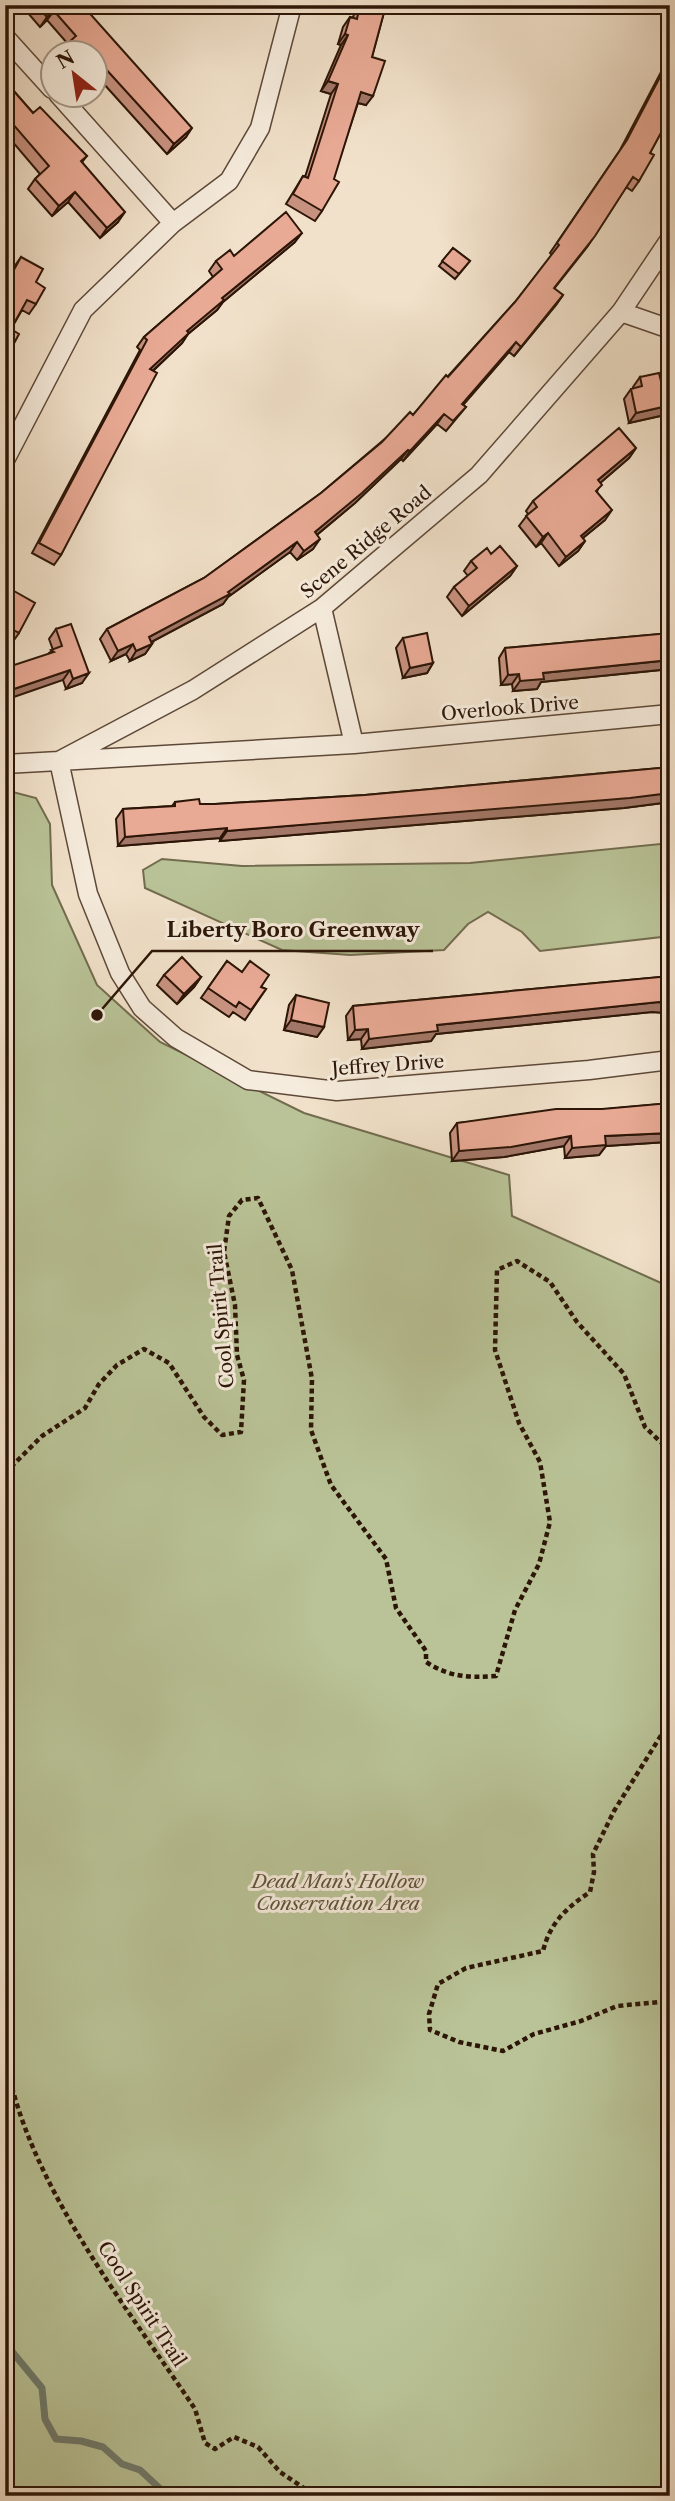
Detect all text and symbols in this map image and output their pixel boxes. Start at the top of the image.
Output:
north arrow [38,38,108,108]
text: N [53,46,79,74]
street label: Scene Ridge Road [296,480,436,603]
street label: Overlook Drive [440,691,580,725]
callout: Liberty Boro Greenway [152,909,433,951]
text: Liberty Boro Greenway [167,917,421,942]
street label: Jeffrey Drive [328,1050,445,1081]
street label: Cool Spirit Trail [203,1242,239,1389]
park label: Dead Man's Hollow Conservation Area [250,1870,424,1915]
street label: Cool Spirit Trail [93,2237,191,2371]

